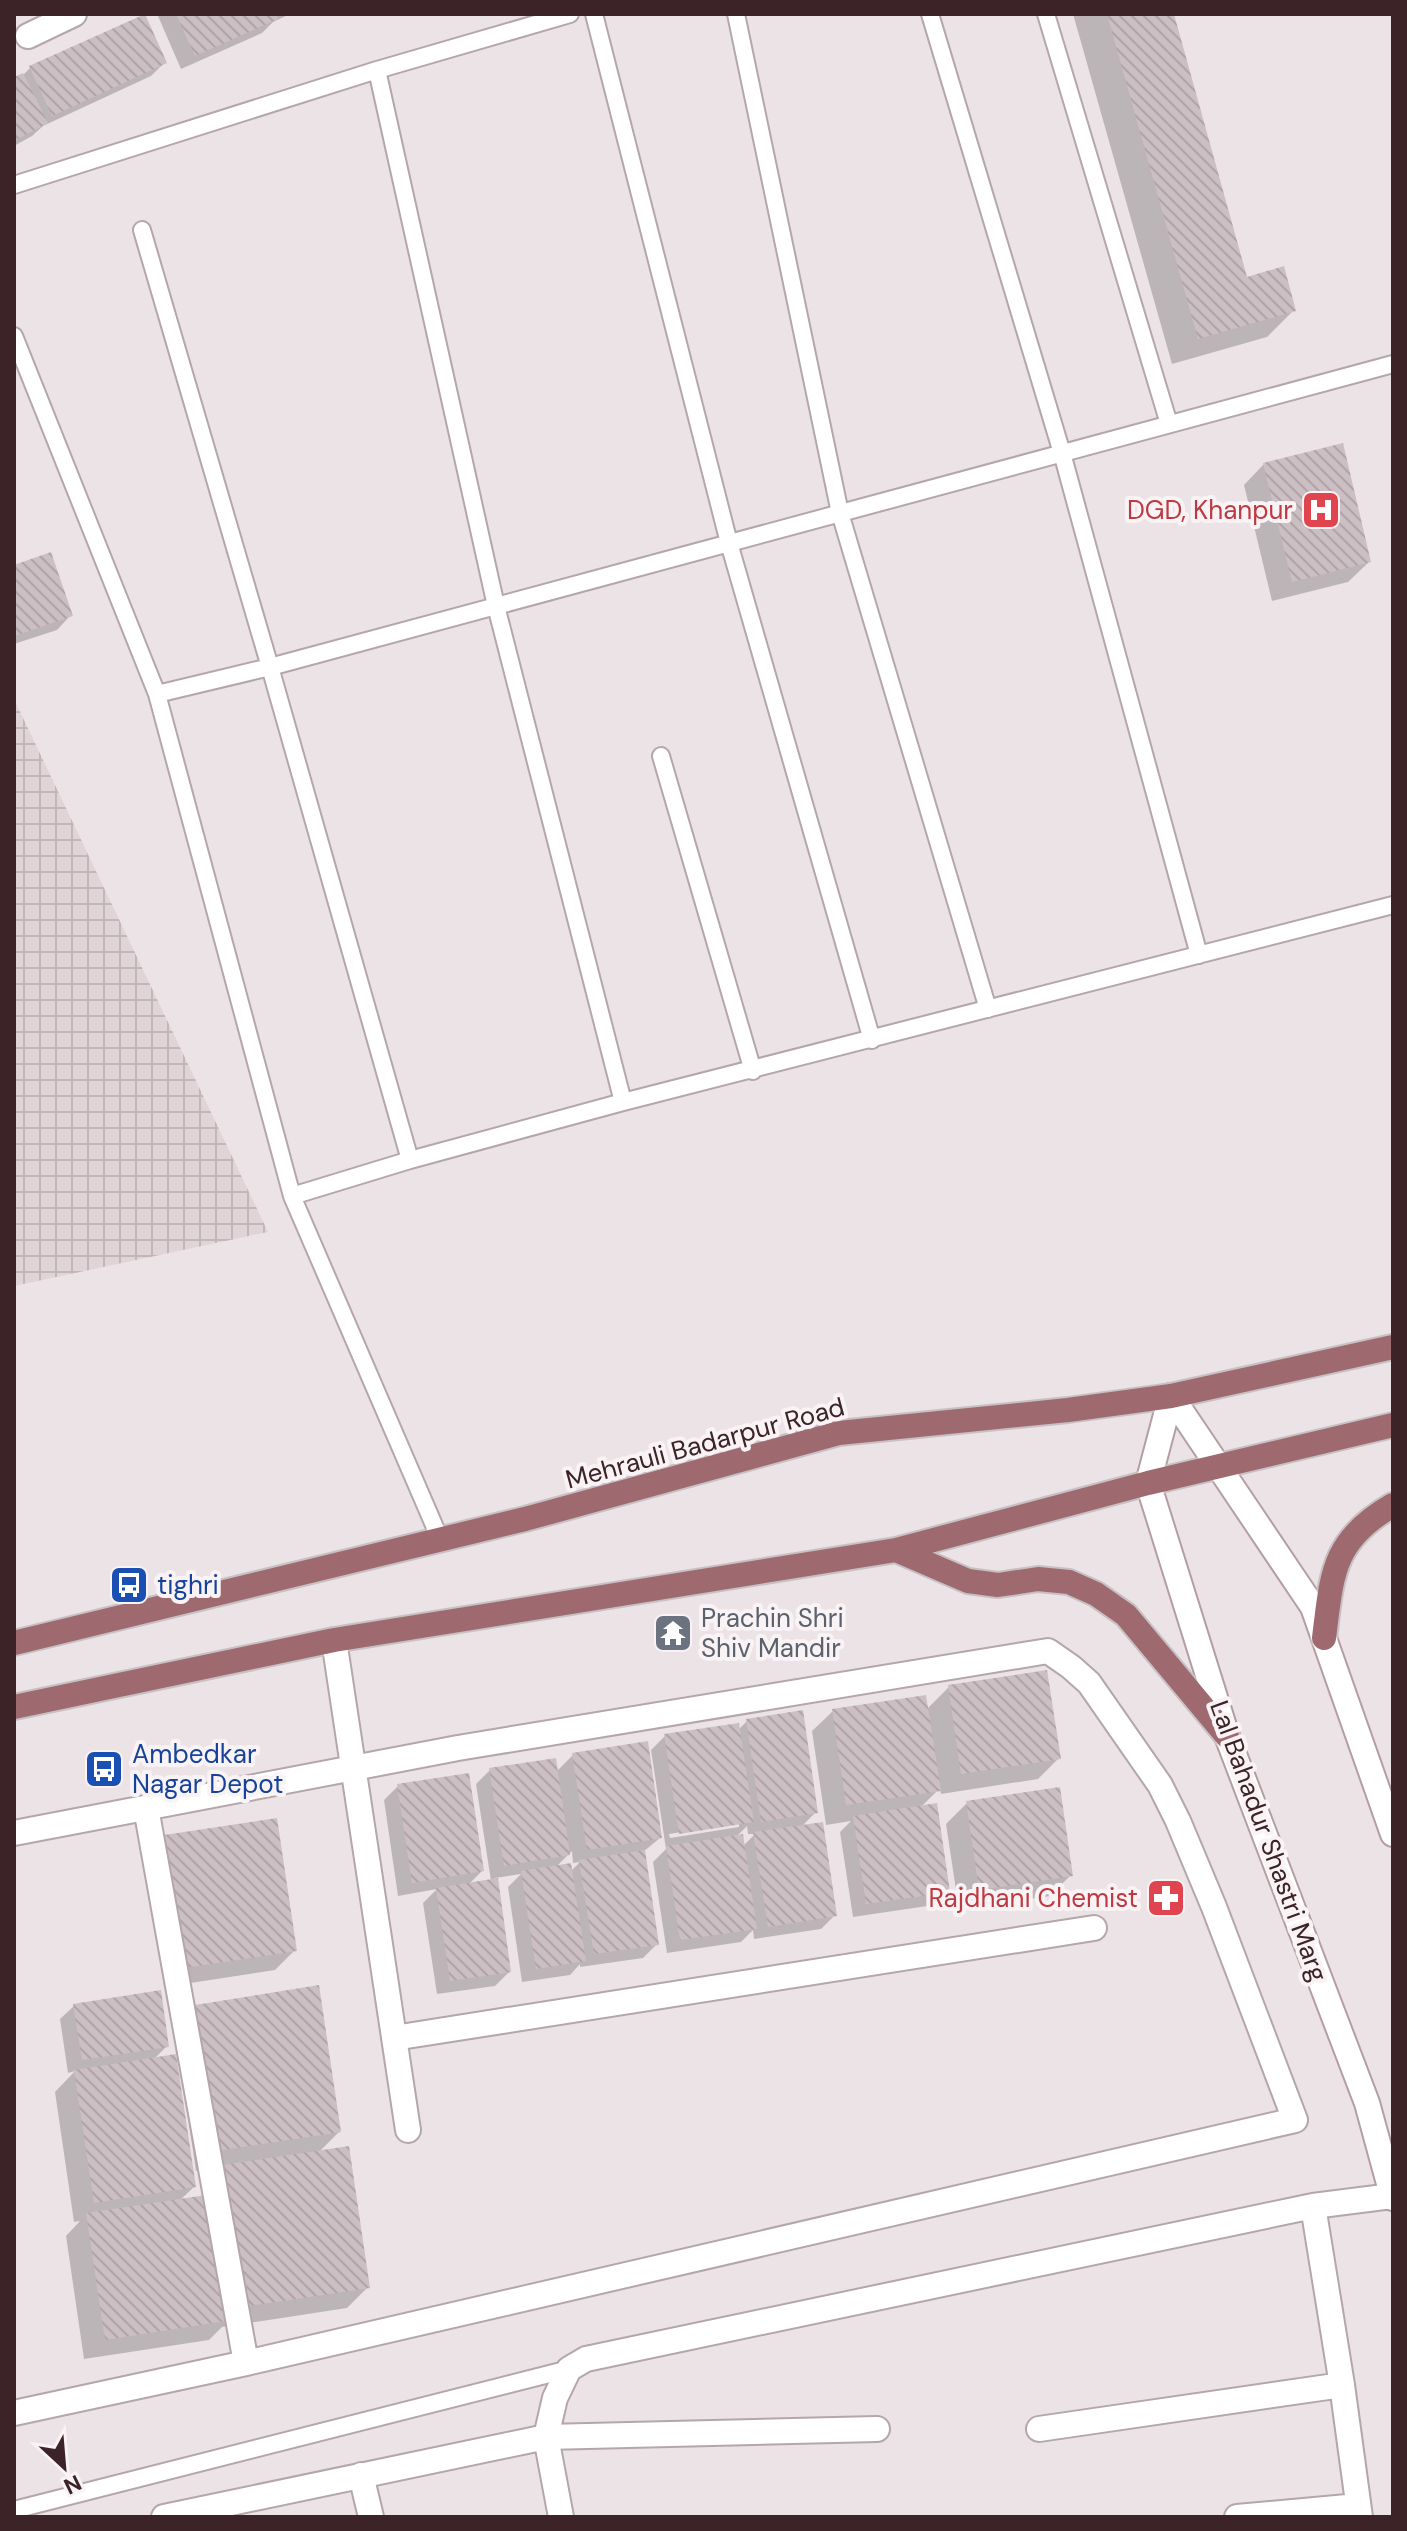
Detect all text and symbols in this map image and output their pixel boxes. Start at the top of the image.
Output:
hospital icon: DGD, Khanpur [1300,489,1342,531]
place label: DGD, Khanpur [1127,493,1293,527]
street label: Mehrauli Badarpur Road [562,1389,848,1497]
bus stop icon: tighri [108,1564,150,1606]
place label: tighri [157,1568,219,1602]
place label: Prachin Shri Shiv Mandir [701,1601,844,1665]
temple icon: Prachin Shri Shiv Mandir [652,1612,694,1654]
street label: Lal Bahadur Shastri Marg [1202,1696,1336,1986]
place label: Ambedkar Nagar Depot [132,1737,283,1801]
bus stop icon: Ambedkar Nagar Depot [83,1748,125,1790]
pharmacy icon: Rajdhani Chemist [1145,1877,1187,1919]
place label: Rajdhani Chemist [929,1881,1138,1915]
north arrow [24,2427,104,2507]
text: N [59,2468,86,2501]

